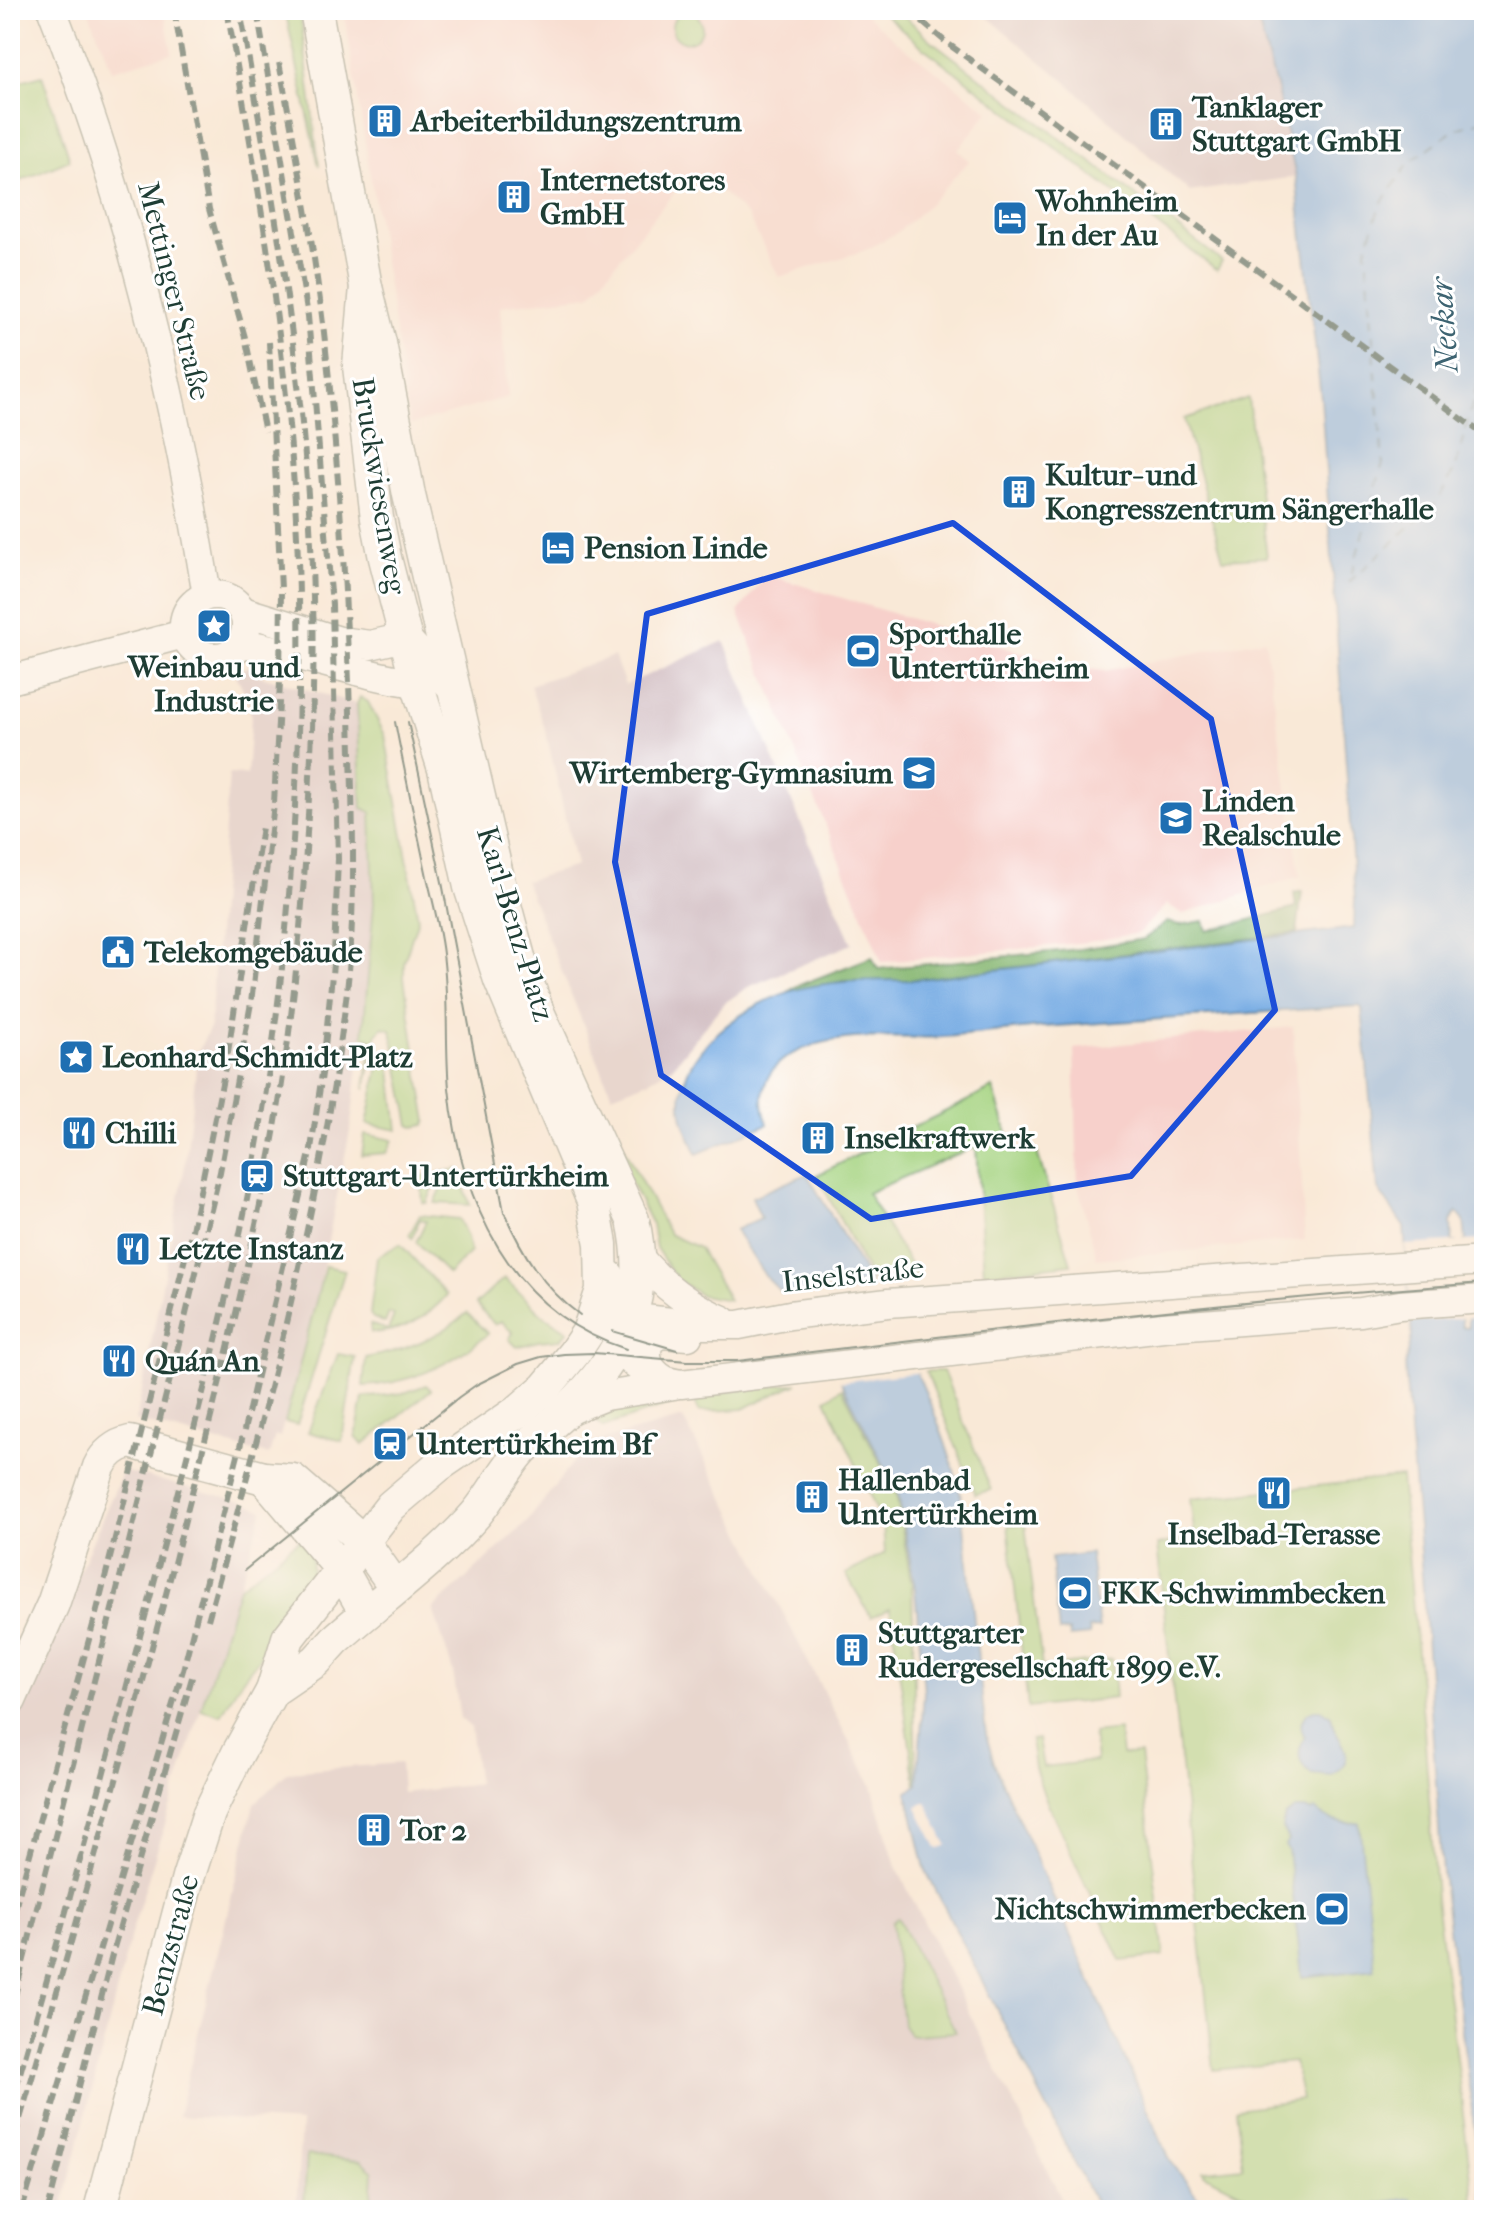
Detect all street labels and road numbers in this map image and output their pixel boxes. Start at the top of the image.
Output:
street label: Mettinger Straße [130,178,218,404]
street label: Bruckwiesenweg [345,375,414,598]
street label: Karl-Benz-Platz [469,822,561,1026]
street label: Inselstraße [780,1250,926,1300]
street label: Benzstraße [135,1870,207,2019]

